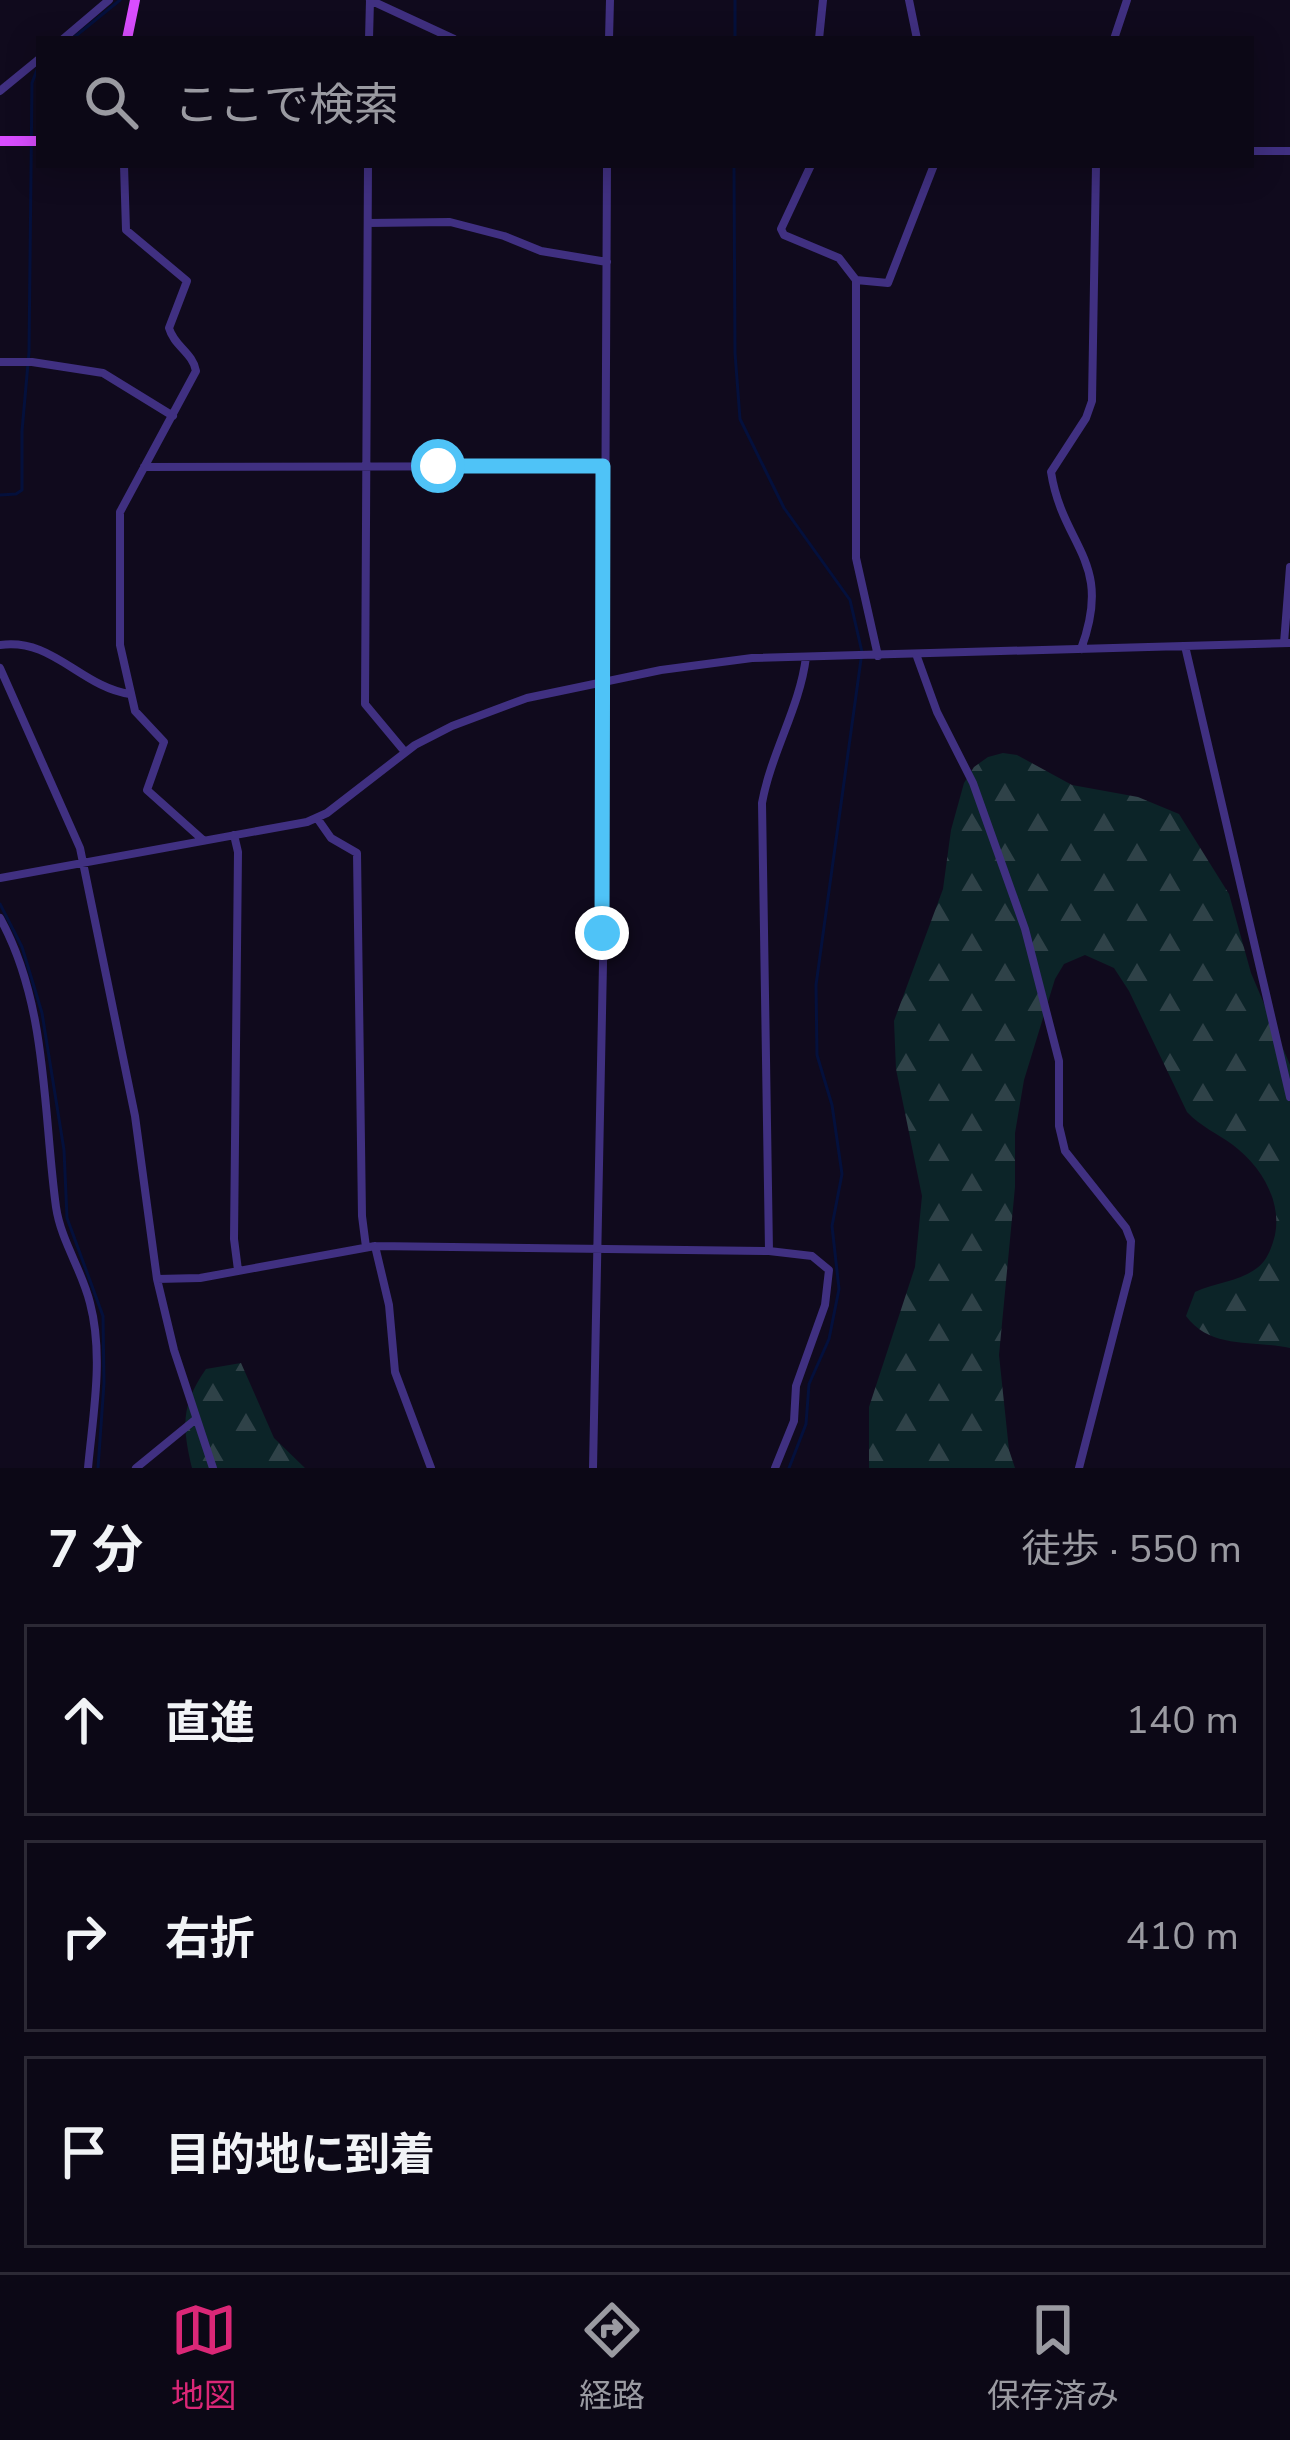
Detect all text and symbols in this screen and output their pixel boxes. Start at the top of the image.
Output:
search box [36,36,1254,168]
icon: search [78,69,144,135]
text: ここで検索 [174,75,399,136]
route start [411,439,465,493]
route end [575,906,629,960]
text: 7 分 [48,1515,143,1585]
text: 徒歩 · 550 m [1021,1523,1242,1576]
icon: ahead [51,1687,117,1753]
text: 直進 [165,1693,255,1754]
text: 140 m [1125,1694,1239,1747]
icon: right [51,1903,117,1969]
text: 右折 [165,1909,255,1970]
text: 410 m [1125,1910,1239,1963]
icon: arrive [51,2119,117,2185]
text: 目的地に到着 [165,2125,435,2186]
tab: 地図 [171,2297,237,2419]
tab: 経路 [579,2297,645,2419]
tab: 保存済み [987,2297,1119,2419]

